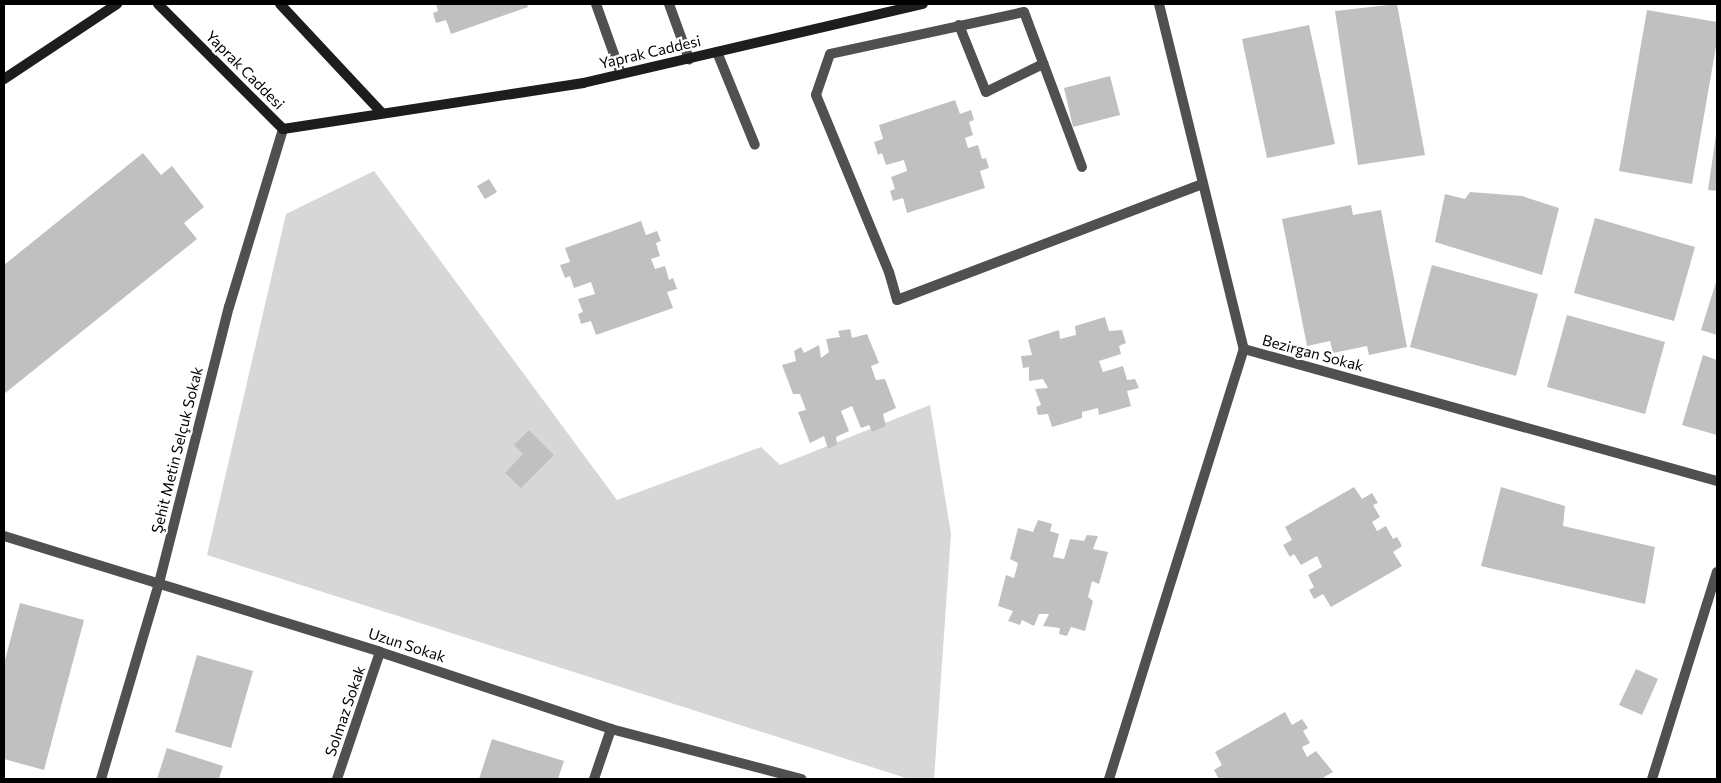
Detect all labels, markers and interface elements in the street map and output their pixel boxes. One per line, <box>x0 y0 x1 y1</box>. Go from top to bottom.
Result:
street label: Yaprak Caddesi <box>202 27 288 113</box>
street label: Yaprak Caddesi <box>597 32 703 72</box>
street label: Bezirgan Sokak <box>1260 331 1366 375</box>
street label: Şehit Metin Selçuk Sokak <box>148 365 206 535</box>
street label: Uzun Sokak <box>366 624 448 666</box>
street label: Solmaz Sokak <box>321 663 369 759</box>

